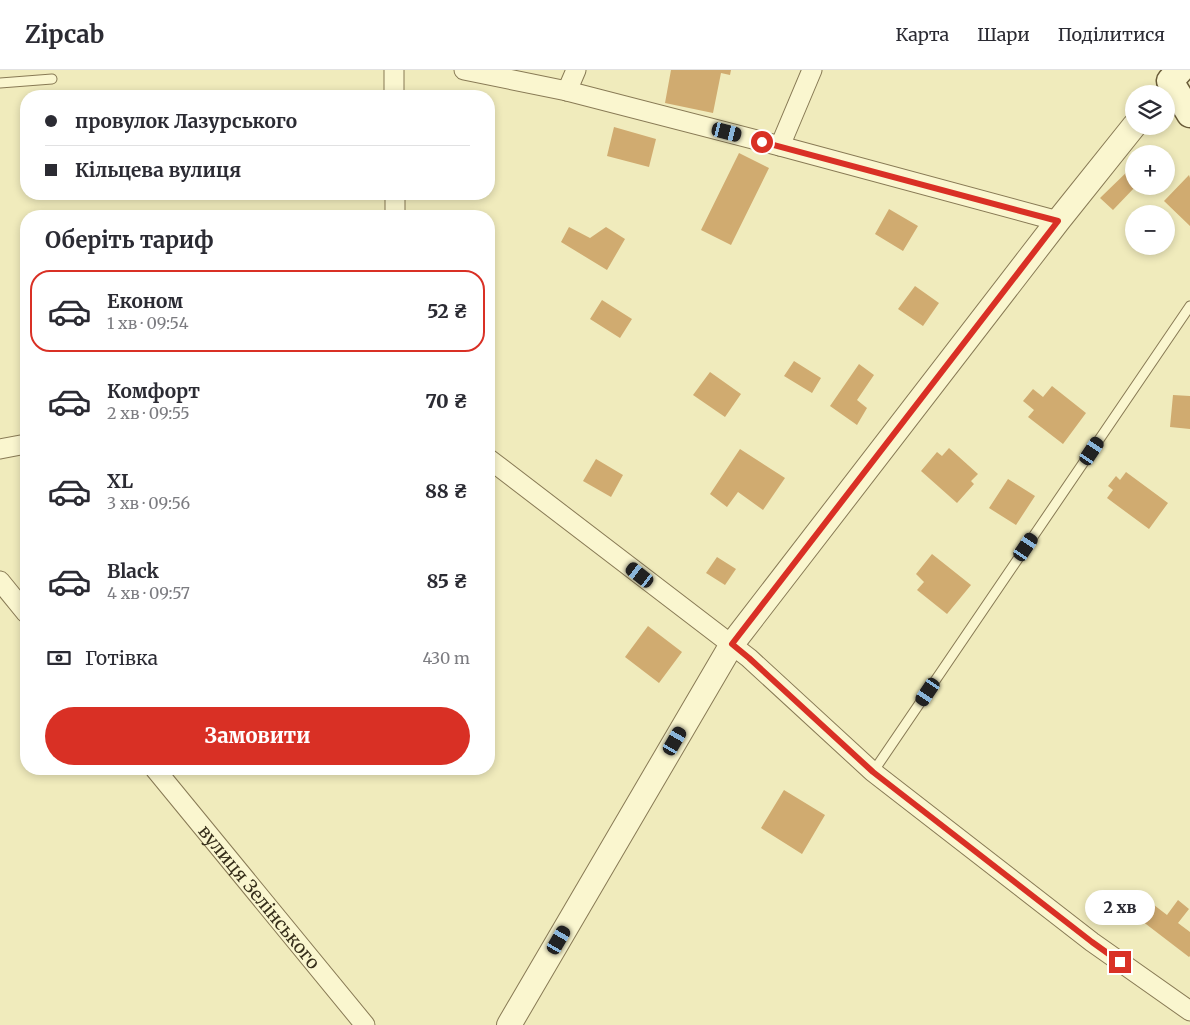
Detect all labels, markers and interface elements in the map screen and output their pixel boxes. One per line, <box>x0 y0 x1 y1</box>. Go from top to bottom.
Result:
text: Zipcab <box>25 19 104 50</box>
text: Карта <box>896 23 949 46</box>
text: Шари <box>977 23 1030 46</box>
text: Поділитися <box>1058 23 1165 46</box>
map controls <box>1125 85 1175 255</box>
button: layers <box>1125 85 1175 135</box>
text: провулок Лазурського <box>75 109 297 133</box>
car <box>710 121 743 143</box>
route start <box>751 131 773 153</box>
button: + <box>1125 145 1175 195</box>
text: Кільцева вулиця <box>75 158 241 182</box>
button: − <box>1125 205 1175 255</box>
text: Оберіть тариф <box>45 226 214 254</box>
icon: car <box>47 289 92 334</box>
text: Економ <box>107 289 183 313</box>
text: 52 ₴ <box>427 299 468 323</box>
text: 1 хв · 09:54 <box>107 313 189 333</box>
icon: car <box>47 379 92 424</box>
text: Комфорт <box>107 379 200 403</box>
text: 70 ₴ <box>425 389 468 413</box>
text: 2 хв · 09:55 <box>107 403 190 423</box>
car <box>1077 434 1106 468</box>
icon: car <box>47 469 92 514</box>
text: XL <box>107 469 133 493</box>
text: 88 ₴ <box>425 479 468 503</box>
text: 3 хв · 09:56 <box>107 493 190 513</box>
car <box>1011 530 1040 564</box>
icon: car <box>47 559 92 604</box>
text: Black <box>107 559 159 583</box>
car <box>623 560 656 590</box>
text: 85 ₴ <box>426 569 468 593</box>
text: 4 хв · 09:57 <box>107 583 190 603</box>
icon: cash <box>45 644 73 672</box>
text: Готівка <box>85 646 158 670</box>
text: 430 m <box>423 648 470 668</box>
car <box>913 675 942 709</box>
button: Замовити <box>45 707 470 765</box>
car <box>661 724 688 758</box>
street label: вулиця Зелінського <box>194 820 326 973</box>
callout: 2 хв <box>1085 890 1155 924</box>
text: 2 хв <box>1103 897 1137 917</box>
car <box>545 923 572 957</box>
route end <box>1109 951 1131 973</box>

